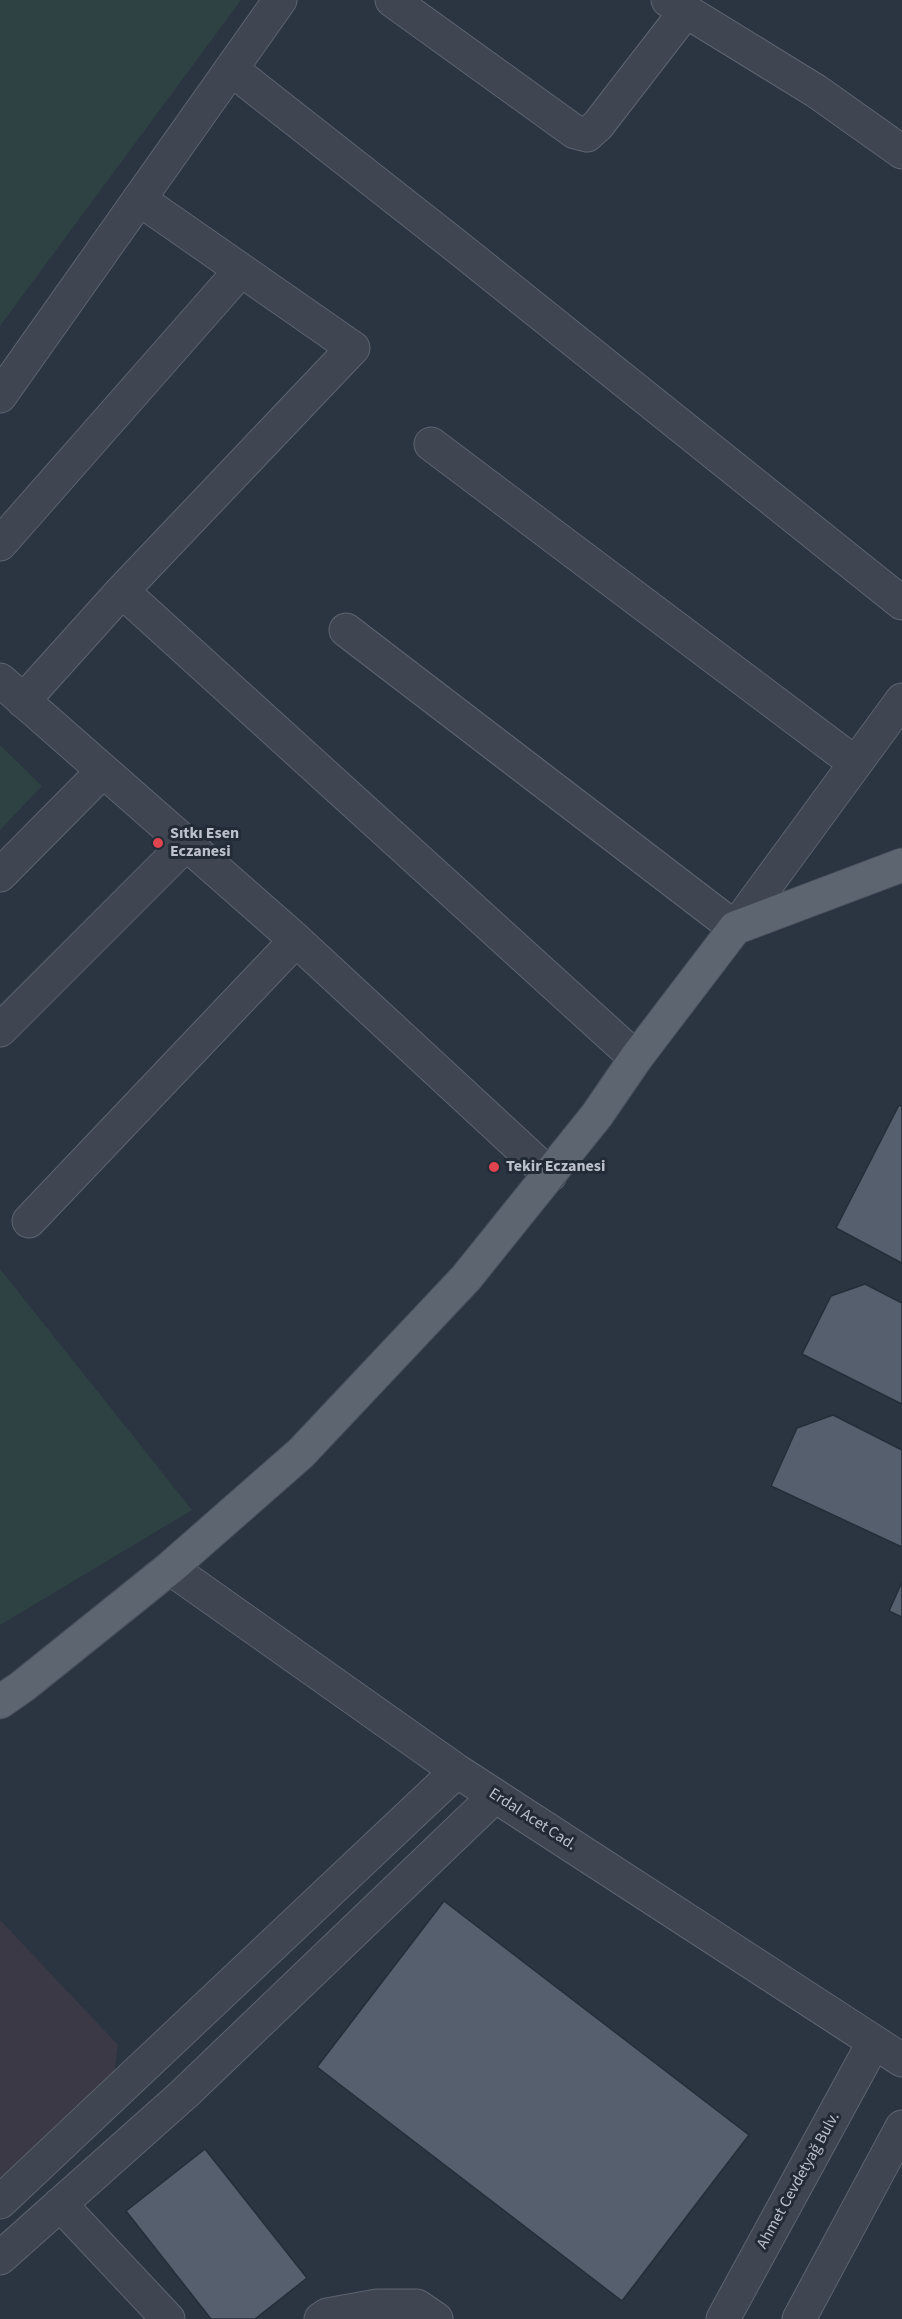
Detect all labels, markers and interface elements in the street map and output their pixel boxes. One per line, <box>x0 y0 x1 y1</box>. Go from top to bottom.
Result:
place label: Sıtkı Esen Eczanesi <box>170 824 239 862</box>
marker: Sıtkı Esen Eczanesi <box>151 836 165 850</box>
place label: Tekir Eczanesi <box>506 1157 605 1177</box>
marker: Tekir Eczanesi <box>487 1160 501 1174</box>
street label: Erdal Acet Cad. <box>485 1785 579 1855</box>
street label: Ahmet Cevdetyağ Bulv. <box>753 2109 845 2253</box>

